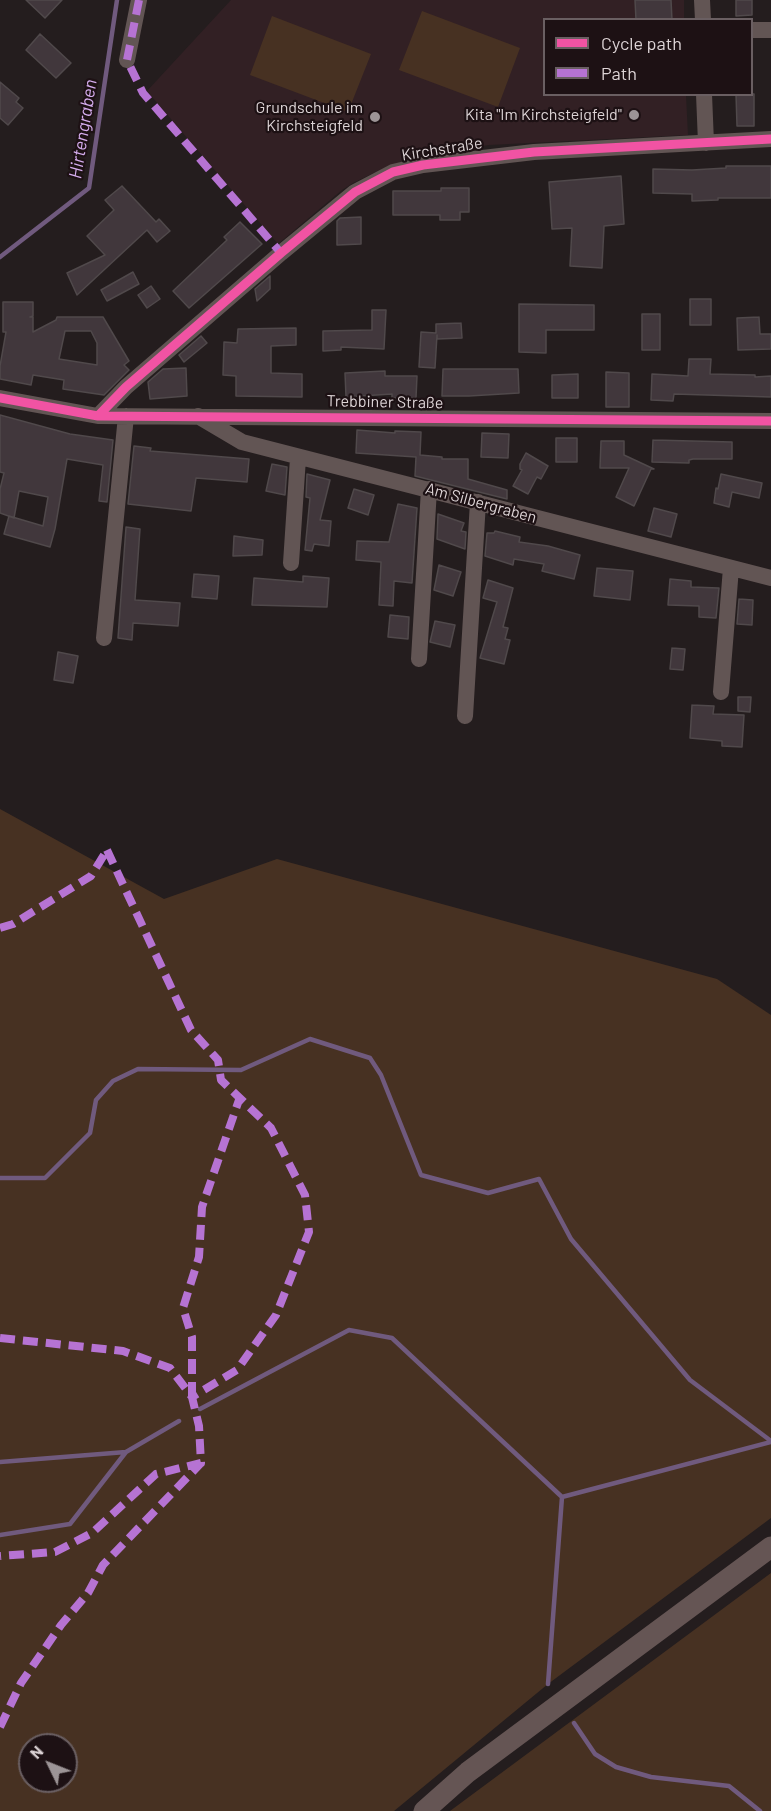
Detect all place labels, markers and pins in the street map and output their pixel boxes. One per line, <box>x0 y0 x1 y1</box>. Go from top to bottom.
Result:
place label: Grundschule im Kirchsteigfeld <box>256 98 363 136</box>
place label: Kita "Im Kirchsteigfeld" <box>465 105 622 125</box>
marker: Kita "Im Kirchsteigfeld" <box>627 108 641 122</box>
marker: Grundschule im Kirchsteigfeld <box>368 110 382 124</box>

